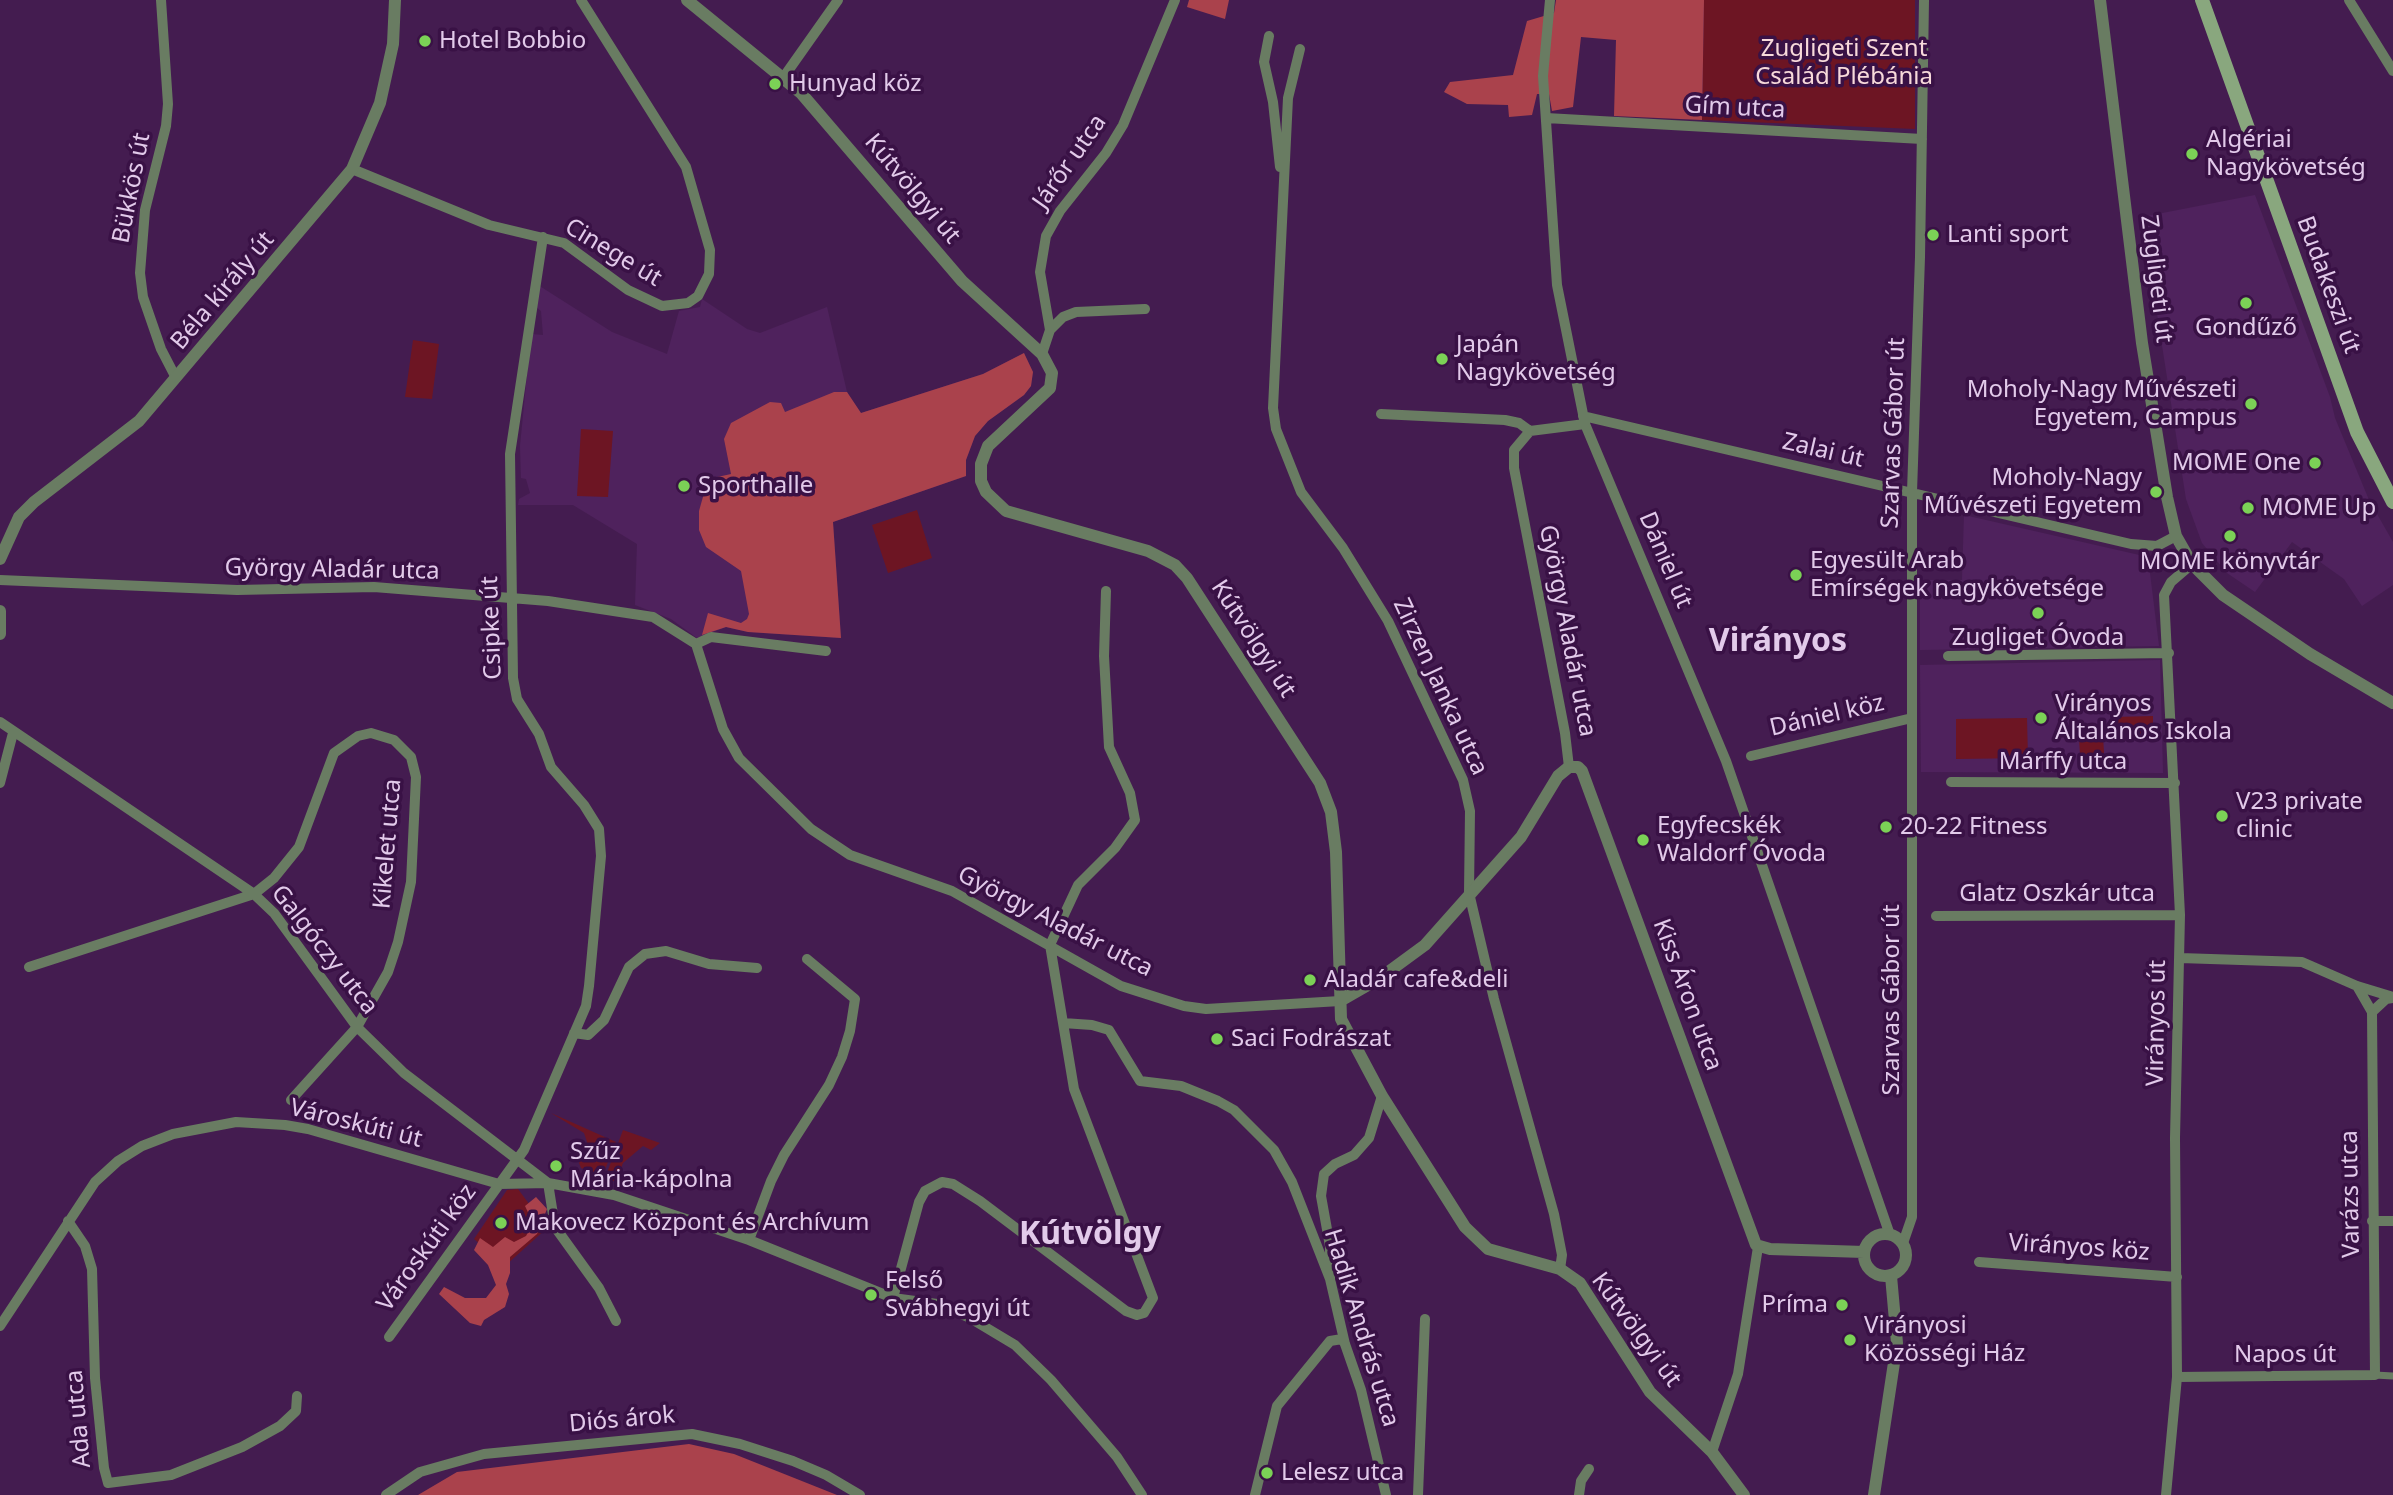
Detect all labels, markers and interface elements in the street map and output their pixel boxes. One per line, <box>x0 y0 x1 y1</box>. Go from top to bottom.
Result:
place label: Hotel Bobbio <box>439 27 586 55</box>
marker: Hotel Bobbio <box>417 33 433 49</box>
park label: Zugligeti Szent Család Plébánia <box>1755 35 1933 91</box>
place label: Hunyad köz <box>789 70 922 98</box>
marker: Hunyad köz <box>767 76 783 92</box>
street label: Gím utca <box>1684 91 1786 125</box>
street label: Járőr utca <box>1027 109 1113 215</box>
place label: Algériai Nagykövetség <box>2206 126 2366 182</box>
street label: Kútvölgyi út <box>858 128 966 250</box>
street label: Bükkös út <box>107 130 157 246</box>
marker: Algériai Nagykövetség <box>2184 146 2200 162</box>
street label: Cinege út <box>559 213 667 293</box>
street label: Zugligeti út <box>2134 213 2178 345</box>
street label: Budakeszi út <box>2290 213 2366 357</box>
place label: Lanti sport <box>1947 221 2068 249</box>
street label: Béla király út <box>165 226 281 356</box>
marker: Lanti sport <box>1925 227 1941 243</box>
marker: Gondűző <box>2238 295 2254 311</box>
place label: Gondűző <box>2195 314 2297 342</box>
place label: Japán Nagykövetség <box>1456 331 1616 387</box>
street label: Szarvas Gábor út <box>1876 337 1912 529</box>
marker: Japán Nagykövetség <box>1434 351 1450 367</box>
place label: Moholy-Nagy Művészeti Egyetem, Campus <box>1967 376 2237 432</box>
marker: Moholy-Nagy Művészeti Egyetem, Campus <box>2243 396 2259 412</box>
street label: Zalai út <box>1779 428 1867 474</box>
place label: MOME One <box>2172 449 2301 477</box>
marker: MOME One <box>2307 455 2323 471</box>
place label: Moholy-Nagy Művészeti Egyetem <box>1924 464 2142 520</box>
place label: Sporthalle <box>698 472 813 500</box>
marker: Sporthalle <box>676 478 692 494</box>
marker: Moholy-Nagy Művészeti Egyetem <box>2148 484 2164 500</box>
place label: MOME Up <box>2262 494 2376 522</box>
marker: MOME Up <box>2240 500 2256 516</box>
street label: Dániel út <box>1632 508 1698 612</box>
street label: György Aladár utca <box>1532 523 1602 739</box>
marker: MOME könyvtár <box>2222 528 2238 544</box>
place label: Egyesült Arab Emírségek nagykövetsége <box>1810 547 2104 603</box>
place label: MOME könyvtár <box>2140 548 2320 576</box>
street label: György Aladár utca <box>224 554 440 586</box>
marker: Egyesült Arab Emírségek nagykövetsége <box>1788 567 1804 583</box>
street label: Kútvölgyi út <box>1204 575 1302 703</box>
street label: Csipke út <box>476 576 508 680</box>
street label: Zirzen Janka utca <box>1386 594 1494 780</box>
marker: Zugliget Óvoda <box>2030 605 2046 621</box>
district label: Virányos <box>1709 623 1847 661</box>
place label: Zugliget Óvoda <box>1952 624 2124 652</box>
street label: Dániel köz <box>1767 689 1887 743</box>
place label: Virányos Általános Iskola <box>2055 690 2232 746</box>
marker: Virányos Általános Iskola <box>2033 710 2049 726</box>
street label: Márffy utca <box>1999 748 2127 776</box>
street label: Kikelet utca <box>368 778 408 910</box>
place label: V23 private clinic <box>2236 788 2363 844</box>
marker: V23 private clinic <box>2214 808 2230 824</box>
place label: Egyfecskék Waldorf Óvoda <box>1657 812 1826 868</box>
place label: 20-22 Fitness <box>1900 813 2048 841</box>
marker: 20-22 Fitness <box>1878 819 1894 835</box>
marker: Egyfecskék Waldorf Óvoda <box>1635 832 1651 848</box>
street label: György Aladár utca <box>953 860 1157 984</box>
street label: Galgóczy utca <box>265 880 383 1020</box>
street label: Glatz Oszkár utca <box>1959 880 2155 908</box>
street label: Szarvas Gábor út <box>1878 904 1906 1096</box>
street label: Kiss Áron utca <box>1646 915 1728 1075</box>
street label: Virányos út <box>2141 960 2173 1086</box>
place label: Aladár cafe&deli <box>1324 966 1508 994</box>
marker: Aladár cafe&deli <box>1302 972 1318 988</box>
place label: Saci Fodrászat <box>1231 1025 1391 1053</box>
marker: Saci Fodrászat <box>1209 1031 1225 1047</box>
street label: Városkúti út <box>287 1094 425 1154</box>
street label: Varázs utca <box>2335 1130 2367 1258</box>
place label: Szűz Mária-kápolna <box>570 1138 733 1194</box>
marker: Szűz Mária-kápolna <box>548 1158 564 1174</box>
street label: Városkúti köz <box>371 1179 483 1317</box>
place label: Makovecz Központ és Archívum <box>515 1209 869 1237</box>
marker: Makovecz Központ és Archívum <box>493 1215 509 1231</box>
district label: Kútvölgy <box>1019 1216 1161 1254</box>
street label: Hadik András utca <box>1317 1226 1405 1430</box>
street label: Virányos köz <box>2008 1229 2150 1267</box>
place label: Felső Svábhegyi út <box>885 1267 1030 1323</box>
street label: Kútvölgyi út <box>1585 1267 1687 1393</box>
marker: Felső Svábhegyi út <box>863 1287 879 1303</box>
place label: Príma <box>1761 1291 1828 1319</box>
marker: Príma <box>1834 1297 1850 1313</box>
place label: Virányosi Közösségi Ház <box>1864 1312 2025 1368</box>
marker: Virányosi Közösségi Ház <box>1842 1332 1858 1348</box>
street label: Napos út <box>2234 1341 2336 1369</box>
street label: Ada utca <box>60 1369 98 1469</box>
street label: Diós árok <box>568 1401 676 1439</box>
place label: Lelesz utca <box>1281 1459 1404 1487</box>
marker: Lelesz utca <box>1259 1465 1275 1481</box>

